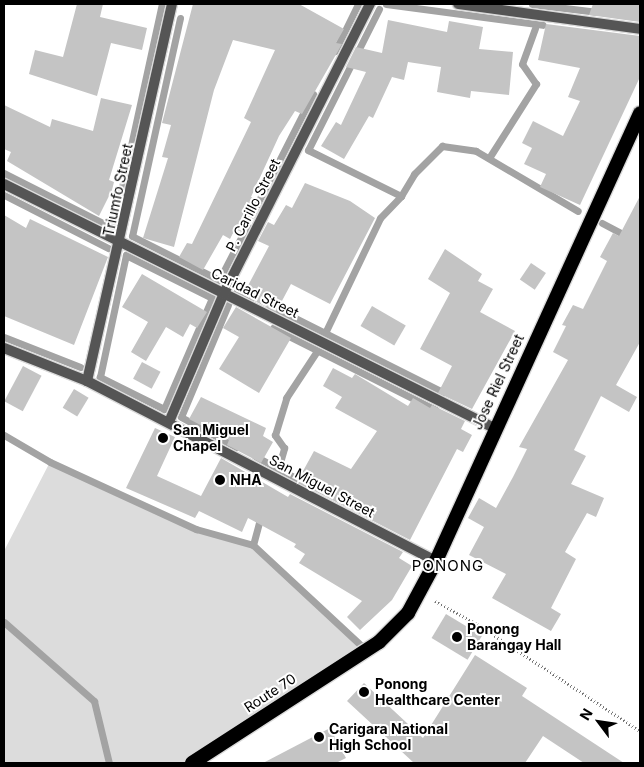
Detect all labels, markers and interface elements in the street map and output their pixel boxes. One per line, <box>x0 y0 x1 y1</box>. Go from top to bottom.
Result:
street label: Triumfo Street <box>100 142 136 238</box>
street label: P. Carillo Street <box>222 156 284 254</box>
street label: Caridad Street <box>208 265 302 321</box>
street label: Jose Riel Street <box>469 332 527 432</box>
place label: San Miguel Chapel <box>173 422 249 454</box>
marker: San Miguel Chapel <box>157 432 169 444</box>
street label: San Miguel Street <box>266 451 378 521</box>
place label: NHA <box>230 472 262 488</box>
marker: NHA <box>214 474 226 486</box>
district label: PONONG <box>411 557 485 575</box>
place label: Ponong Barangay Hall <box>467 621 561 654</box>
marker: Ponong Barangay Hall <box>451 631 463 643</box>
street label: Route 70 <box>241 670 299 716</box>
place label: Ponong Healthcare Center <box>375 676 500 709</box>
marker: Ponong Healthcare Center <box>357 685 371 699</box>
north arrow <box>574 697 624 747</box>
text: N <box>576 705 596 723</box>
place label: Carigara National High School <box>329 721 448 754</box>
marker: Carigara National High School <box>313 731 325 743</box>

